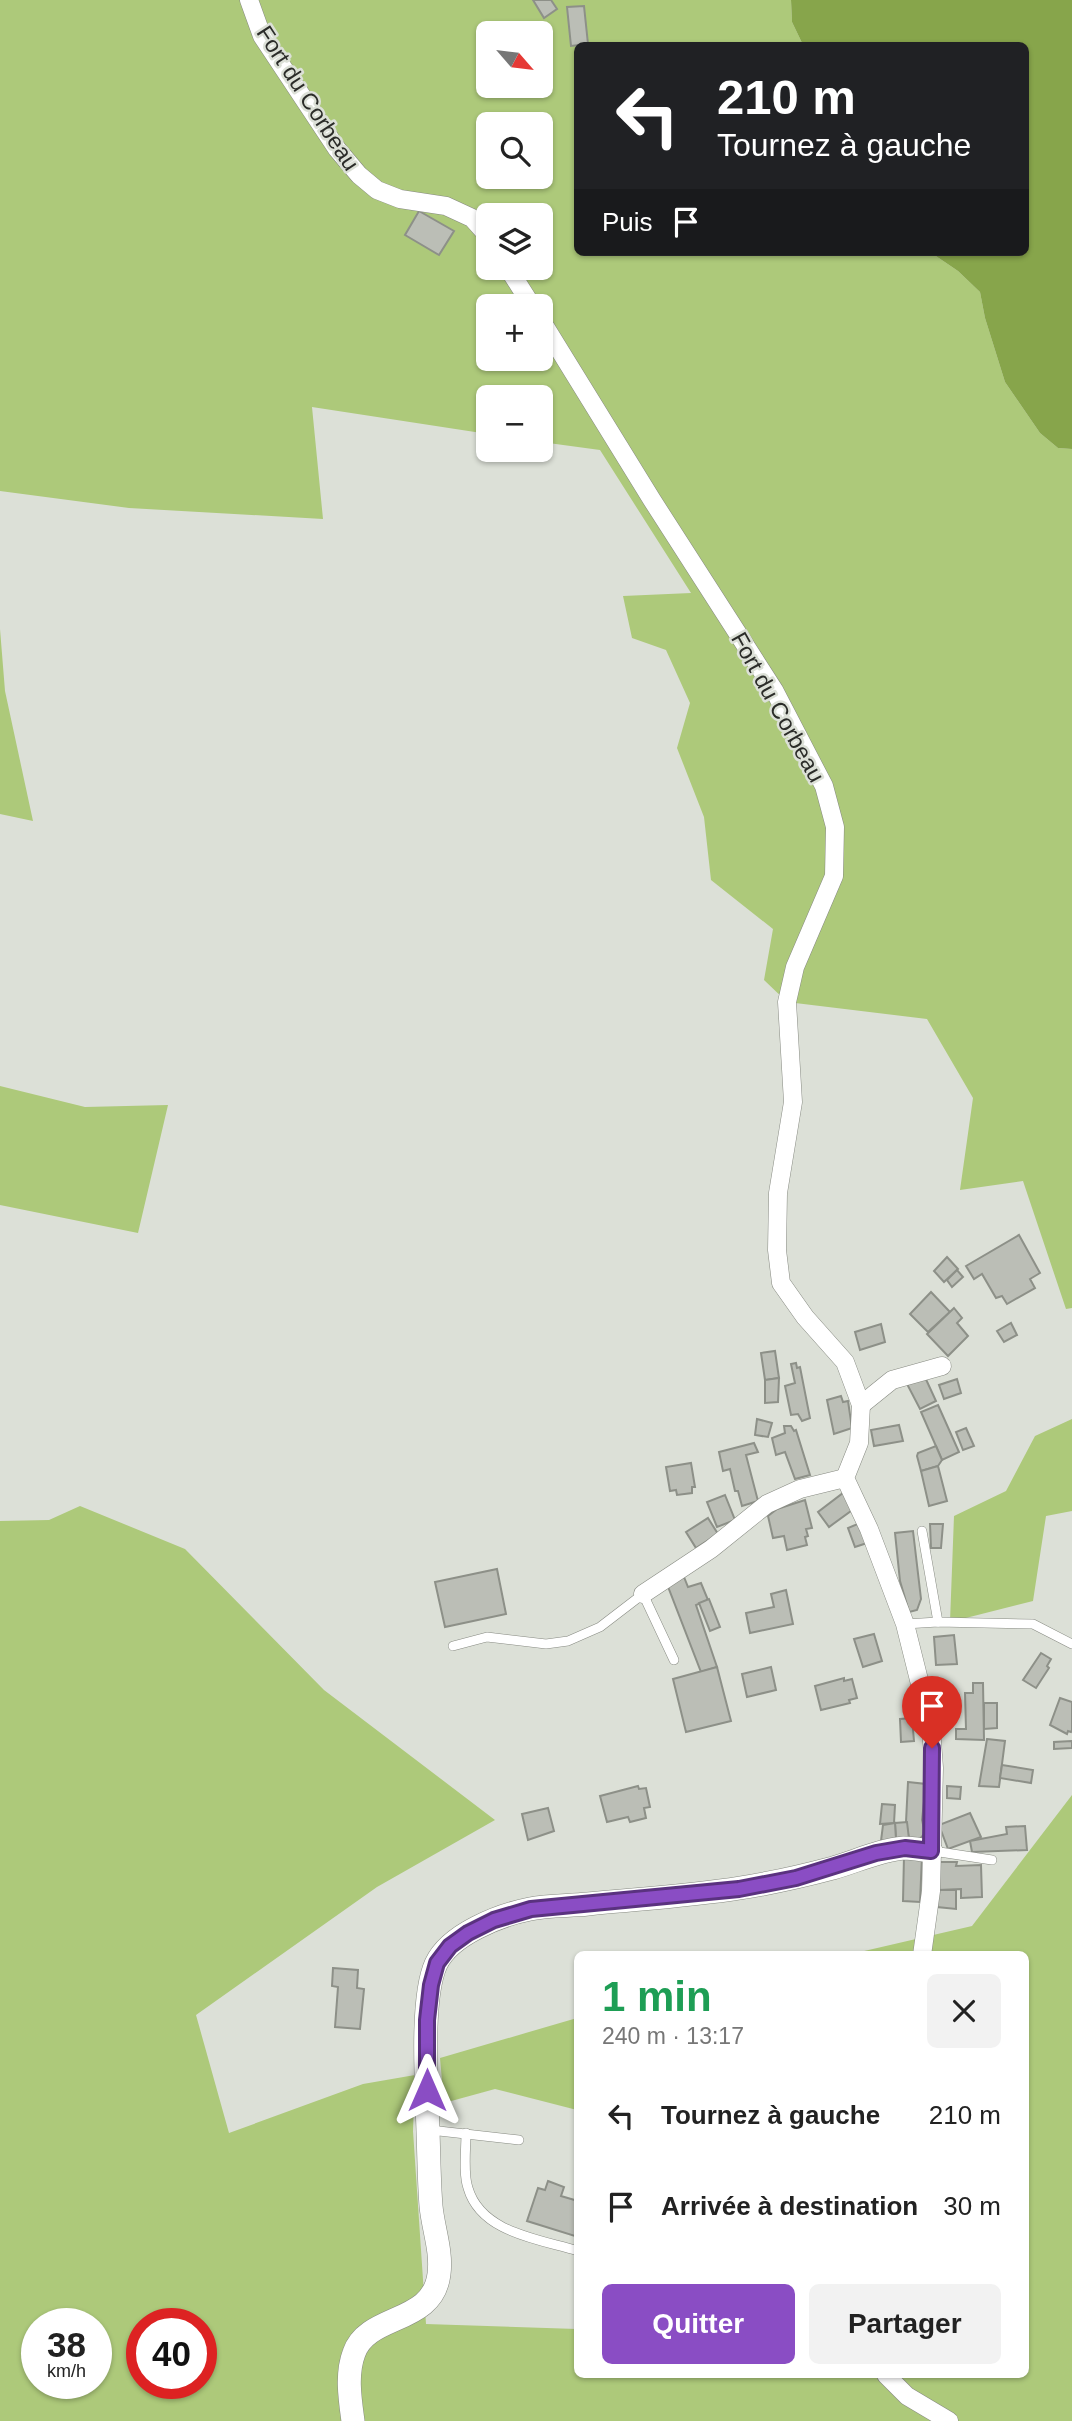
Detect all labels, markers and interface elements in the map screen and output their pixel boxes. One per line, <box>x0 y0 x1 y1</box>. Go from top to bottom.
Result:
street label: Fort du Corbeau <box>251 21 365 175</box>
north arrow <box>476 21 553 98</box>
map controls <box>476 21 553 462</box>
icon: left <box>602 70 693 161</box>
text: 210 m <box>717 70 856 124</box>
button: search <box>476 112 553 189</box>
text: Tournez à gauche <box>717 127 971 163</box>
button: layers <box>476 203 553 280</box>
icon: arrive <box>667 203 705 241</box>
text: Puis <box>602 207 653 237</box>
button: + <box>476 294 553 371</box>
button: − <box>476 385 553 462</box>
street label: Fort du Corbeau <box>726 627 830 787</box>
pin <box>902 1676 962 1748</box>
icon: arrive <box>913 1687 951 1725</box>
text: 1 min <box>602 1973 712 2020</box>
button: close <box>927 1974 1001 2048</box>
text: 240 m · 13:17 <box>602 2023 744 2049</box>
position arrow <box>390 2053 464 2127</box>
icon: left <box>602 2097 640 2135</box>
text: Tournez à gauche <box>661 2100 880 2130</box>
text: 210 m <box>929 2100 1001 2130</box>
icon: arrive <box>602 2188 640 2226</box>
text: Arrivée à destination <box>661 2191 918 2221</box>
text: 30 m <box>943 2191 1001 2221</box>
button: Quitter <box>602 2284 795 2364</box>
button: Partager <box>809 2284 1001 2364</box>
speed limit sign: 40 <box>126 2308 217 2399</box>
text: 38 <box>47 2325 86 2364</box>
text: km/h <box>47 2361 86 2381</box>

